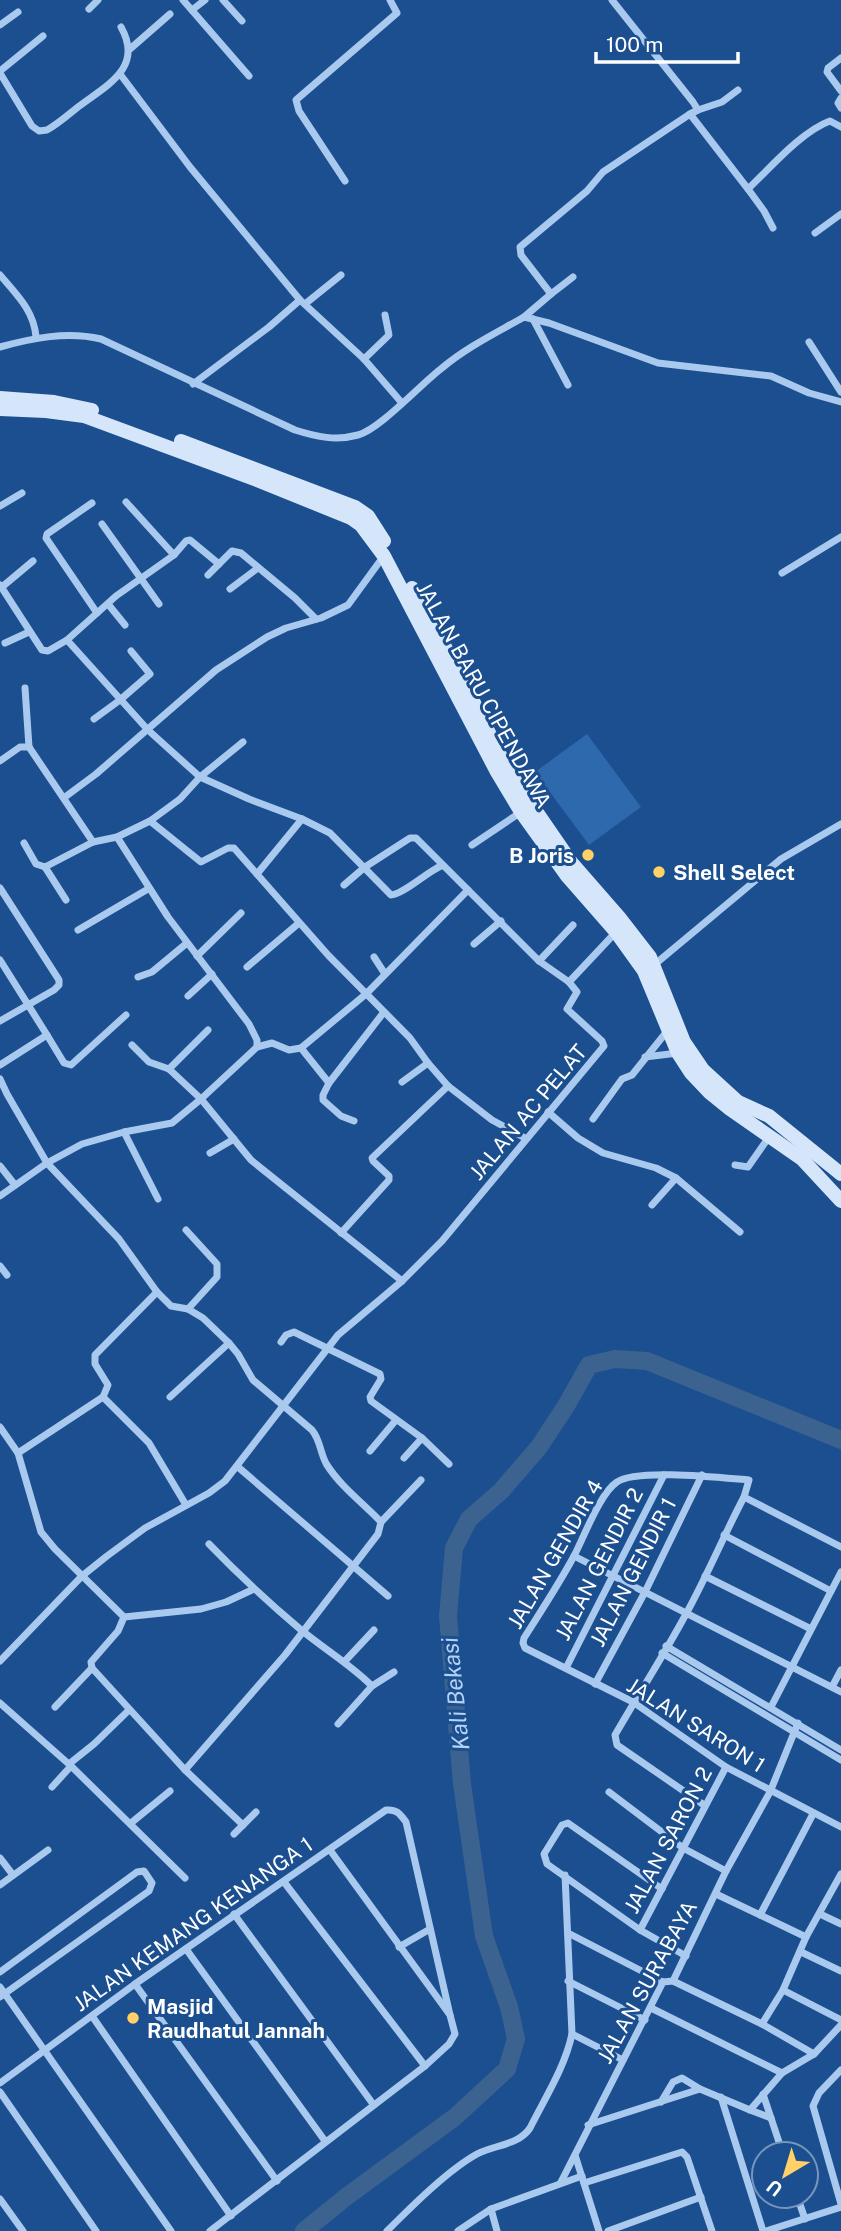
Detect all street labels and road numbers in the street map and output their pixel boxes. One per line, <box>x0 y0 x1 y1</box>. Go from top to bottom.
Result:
street label: JALAN BARU CIPENDAWA <box>411 577 557 813</box>
street label: JALAN AC PELAT <box>464 1039 592 1185</box>
street label: JALAN GENDIR 4 <box>502 1475 608 1633</box>
street label: JALAN GENDIR 2 <box>550 1484 648 1644</box>
street label: JALAN GENDIR 1 <box>585 1494 681 1650</box>
street label: JALAN SARON 1 <box>622 1672 770 1778</box>
street label: JALAN SARON 2 <box>619 1763 717 1917</box>
street label: JALAN KEMANG KENANGA 1 <box>69 1832 317 2016</box>
street label: JALAN SURABAYA <box>592 1896 702 2068</box>

